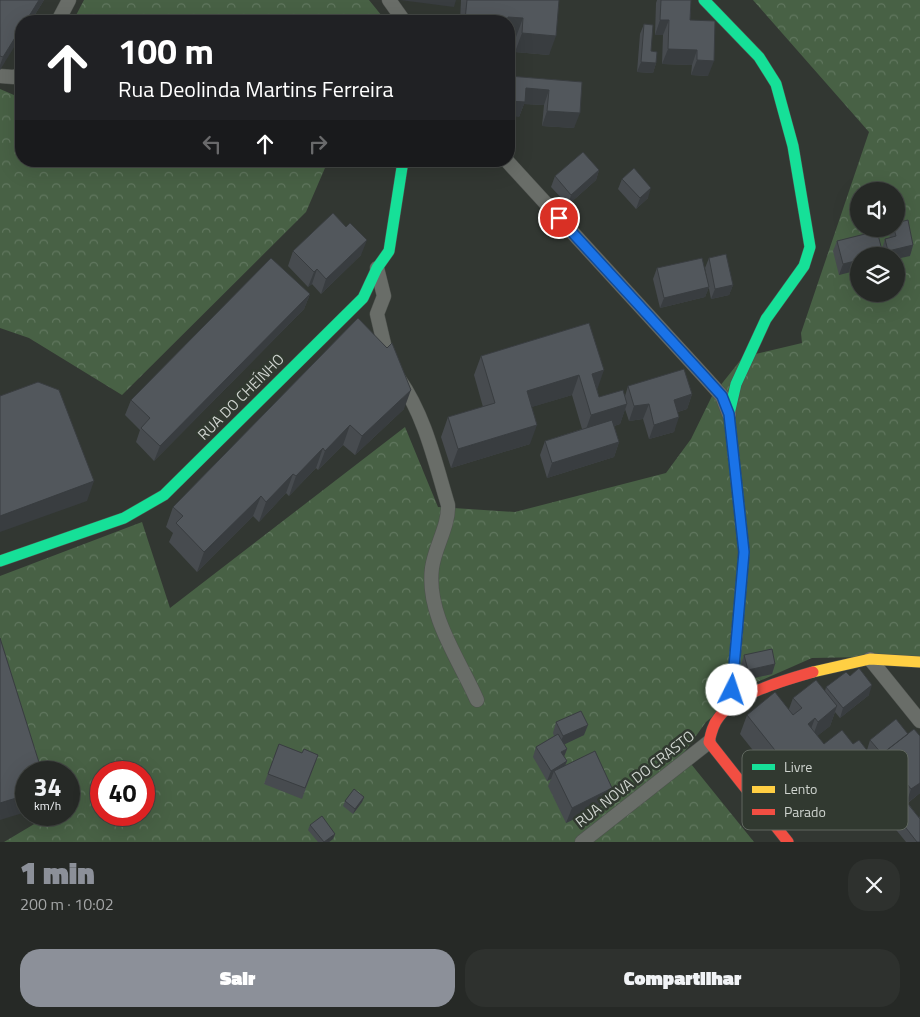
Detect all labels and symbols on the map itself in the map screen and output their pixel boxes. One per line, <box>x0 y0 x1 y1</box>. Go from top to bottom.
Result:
pin <box>538 197 580 239</box>
street label: RUA DO CHEÍNHO <box>192 348 289 445</box>
position arrow <box>705 663 757 715</box>
street label: RUA NOVA DO CRASTO <box>570 725 699 833</box>
legend <box>742 750 908 830</box>
text: Livre <box>784 756 812 777</box>
speed limit sign: 40 <box>90 761 155 826</box>
text: Lento <box>784 778 818 799</box>
text: Parado <box>784 801 826 822</box>

